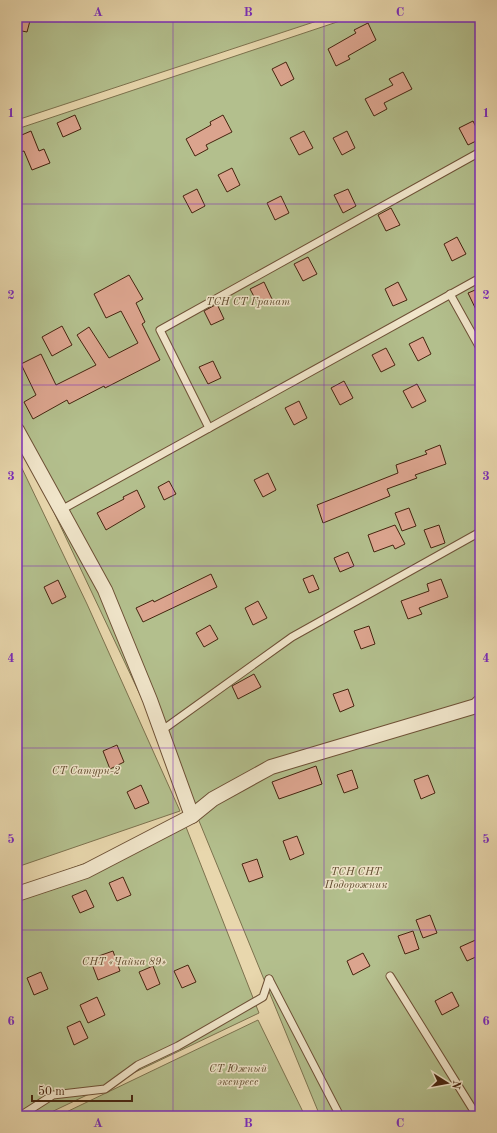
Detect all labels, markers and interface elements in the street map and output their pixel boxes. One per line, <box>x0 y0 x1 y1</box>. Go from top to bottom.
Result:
text: A <box>93 6 103 19</box>
text: B <box>243 6 253 19</box>
text: C <box>396 6 404 19</box>
text: 1 <box>7 107 15 120</box>
text: 1 <box>482 107 490 120</box>
text: 2 <box>7 289 15 302</box>
text: 2 <box>482 289 490 302</box>
park label: ТСН СТ Гранат <box>206 297 290 308</box>
text: 3 <box>7 470 15 483</box>
text: 3 <box>482 470 490 483</box>
text: 4 <box>7 652 15 665</box>
text: 4 <box>482 652 490 665</box>
park label: СТ Сатурн-2 <box>52 766 121 777</box>
text: 5 <box>7 833 15 846</box>
text: 5 <box>482 833 490 846</box>
park label: ТСН СНТ Подорожник <box>324 867 387 891</box>
park label: СНТ «Чайка 89» <box>82 957 166 968</box>
text: 6 <box>7 1015 15 1028</box>
text: 6 <box>482 1015 490 1028</box>
north arrow <box>427 1063 467 1103</box>
park label: СТ Южный экспресс <box>209 1064 268 1088</box>
scale bar <box>32 1077 132 1103</box>
text: N <box>449 1079 462 1090</box>
text: 50 m <box>38 1085 65 1098</box>
text: A <box>93 1117 103 1130</box>
text: B <box>243 1117 253 1130</box>
text: C <box>396 1117 404 1130</box>

